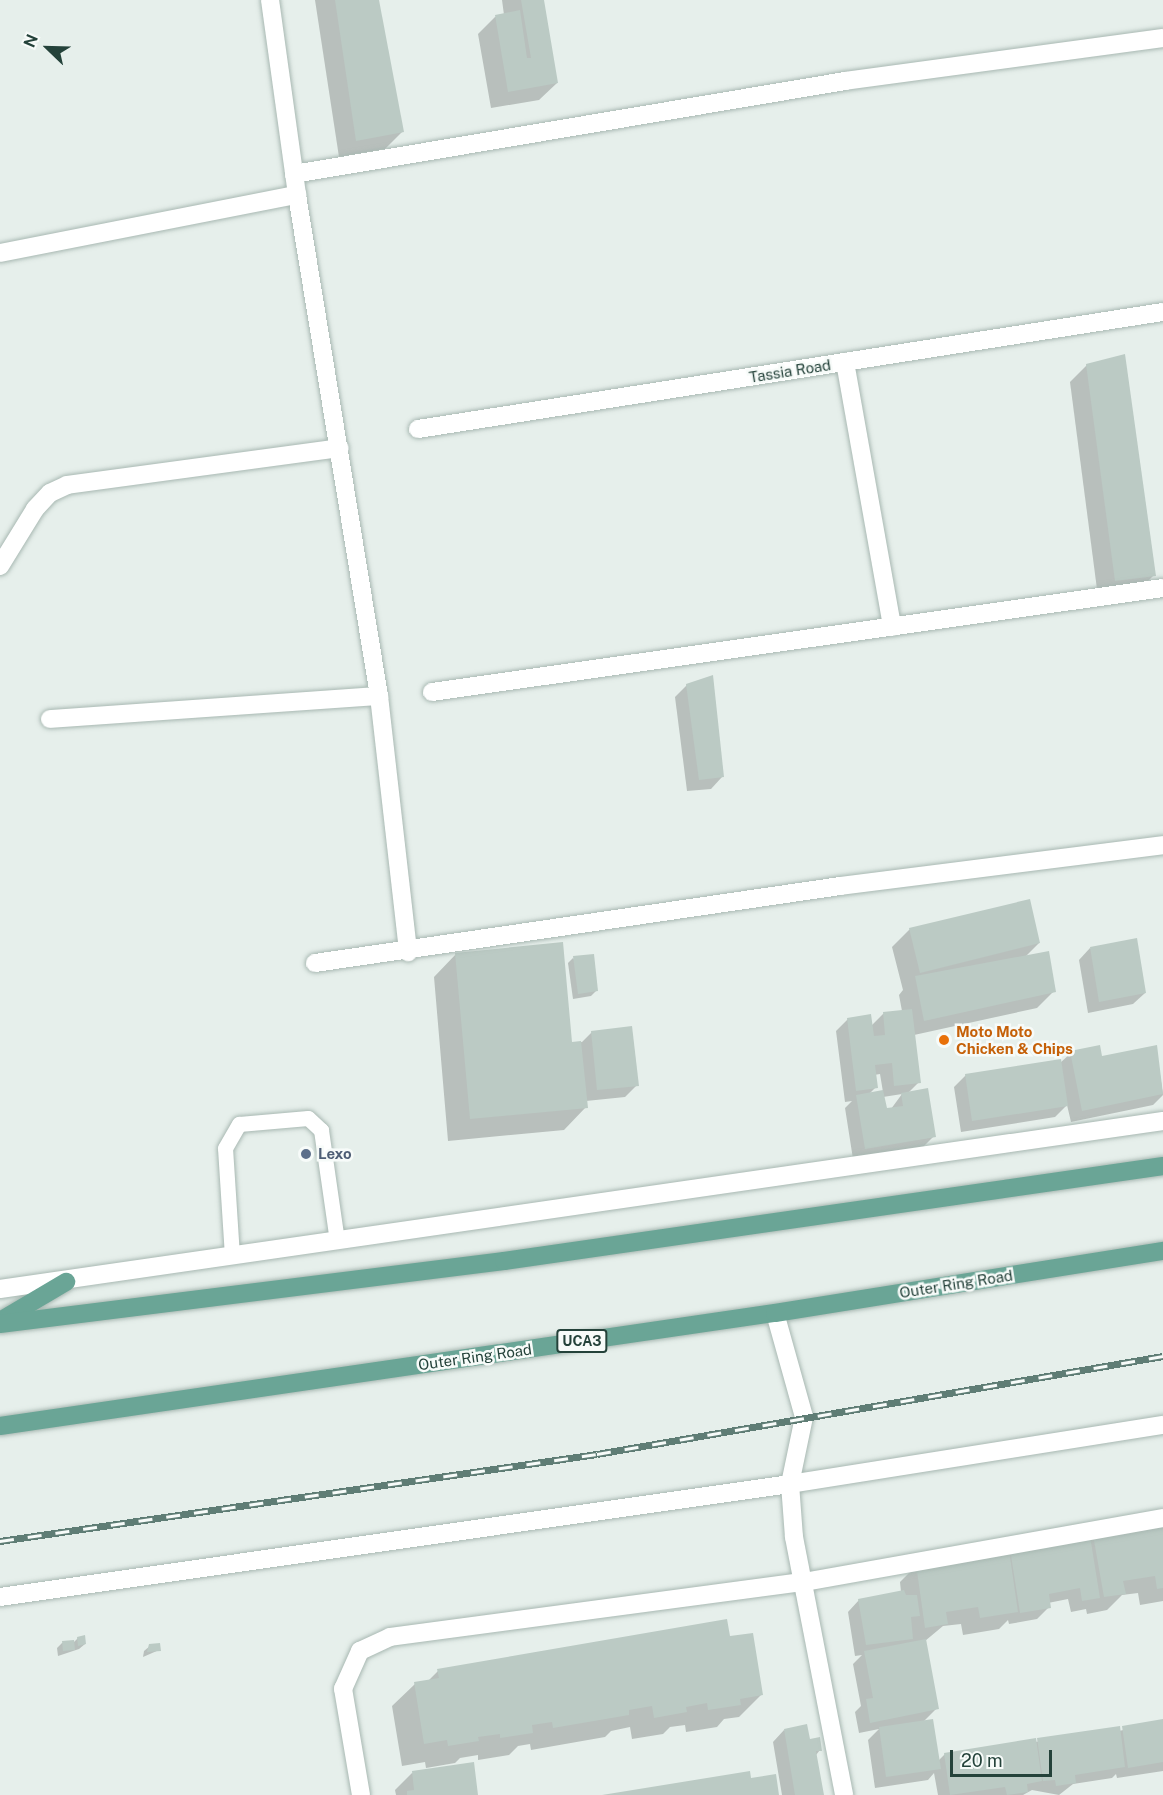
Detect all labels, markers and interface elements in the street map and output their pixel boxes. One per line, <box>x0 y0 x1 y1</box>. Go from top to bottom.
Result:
north arrow <box>18 18 78 78</box>
text: N <box>20 31 42 50</box>
street label: Tassia Road <box>748 356 832 386</box>
place label: Moto Moto Chicken & Chips <box>956 1022 1073 1057</box>
marker: Moto Moto Chicken & Chips <box>937 1033 951 1047</box>
place label: Lexo <box>318 1145 352 1163</box>
marker: Lexo <box>299 1147 313 1161</box>
street label: Outer Ring Road <box>898 1266 1014 1302</box>
road number: UCA3 <box>555 1330 609 1352</box>
street label: Outer Ring Road <box>417 1340 533 1374</box>
scale bar <box>953 1738 1055 1776</box>
text: 20 m <box>961 1750 1003 1771</box>

